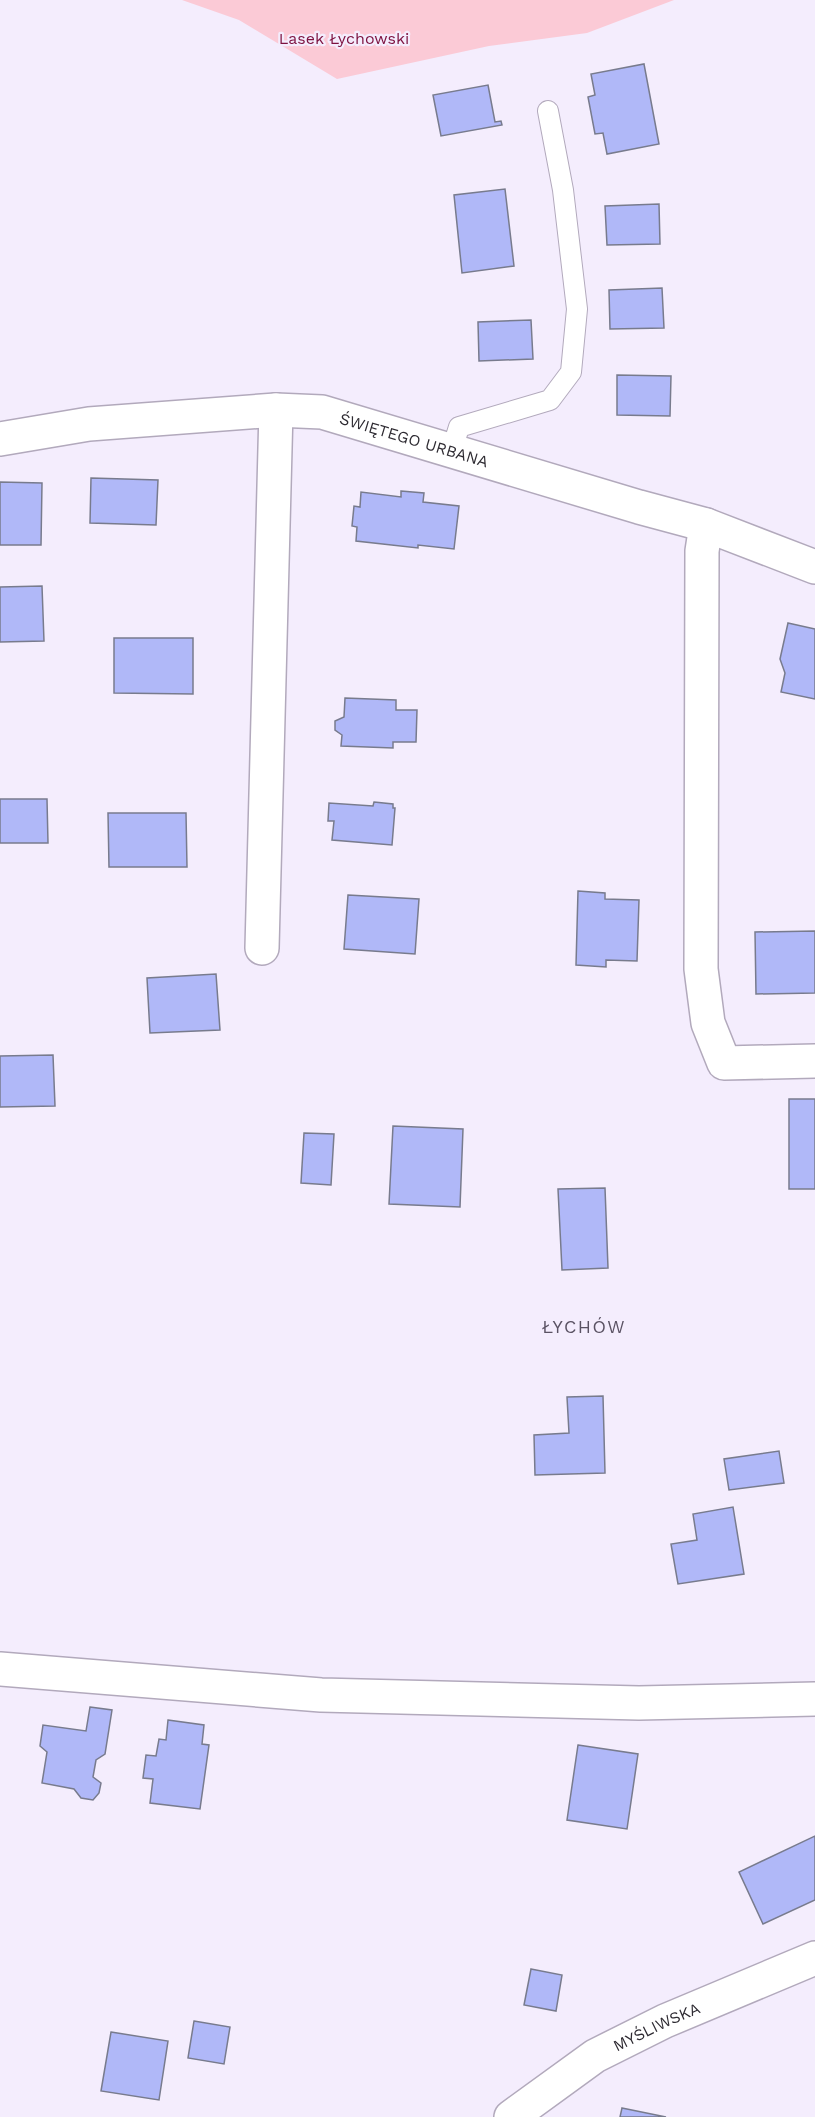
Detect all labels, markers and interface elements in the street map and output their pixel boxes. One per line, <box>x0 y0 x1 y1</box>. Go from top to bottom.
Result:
park label: Lasek Łychowski <box>279 29 409 48</box>
street label: ŚWIĘTEGO URBANA <box>337 408 491 471</box>
district label: ŁYCHÓW <box>542 1316 626 1337</box>
street label: MYŚLIWSKA <box>610 1998 703 2055</box>

